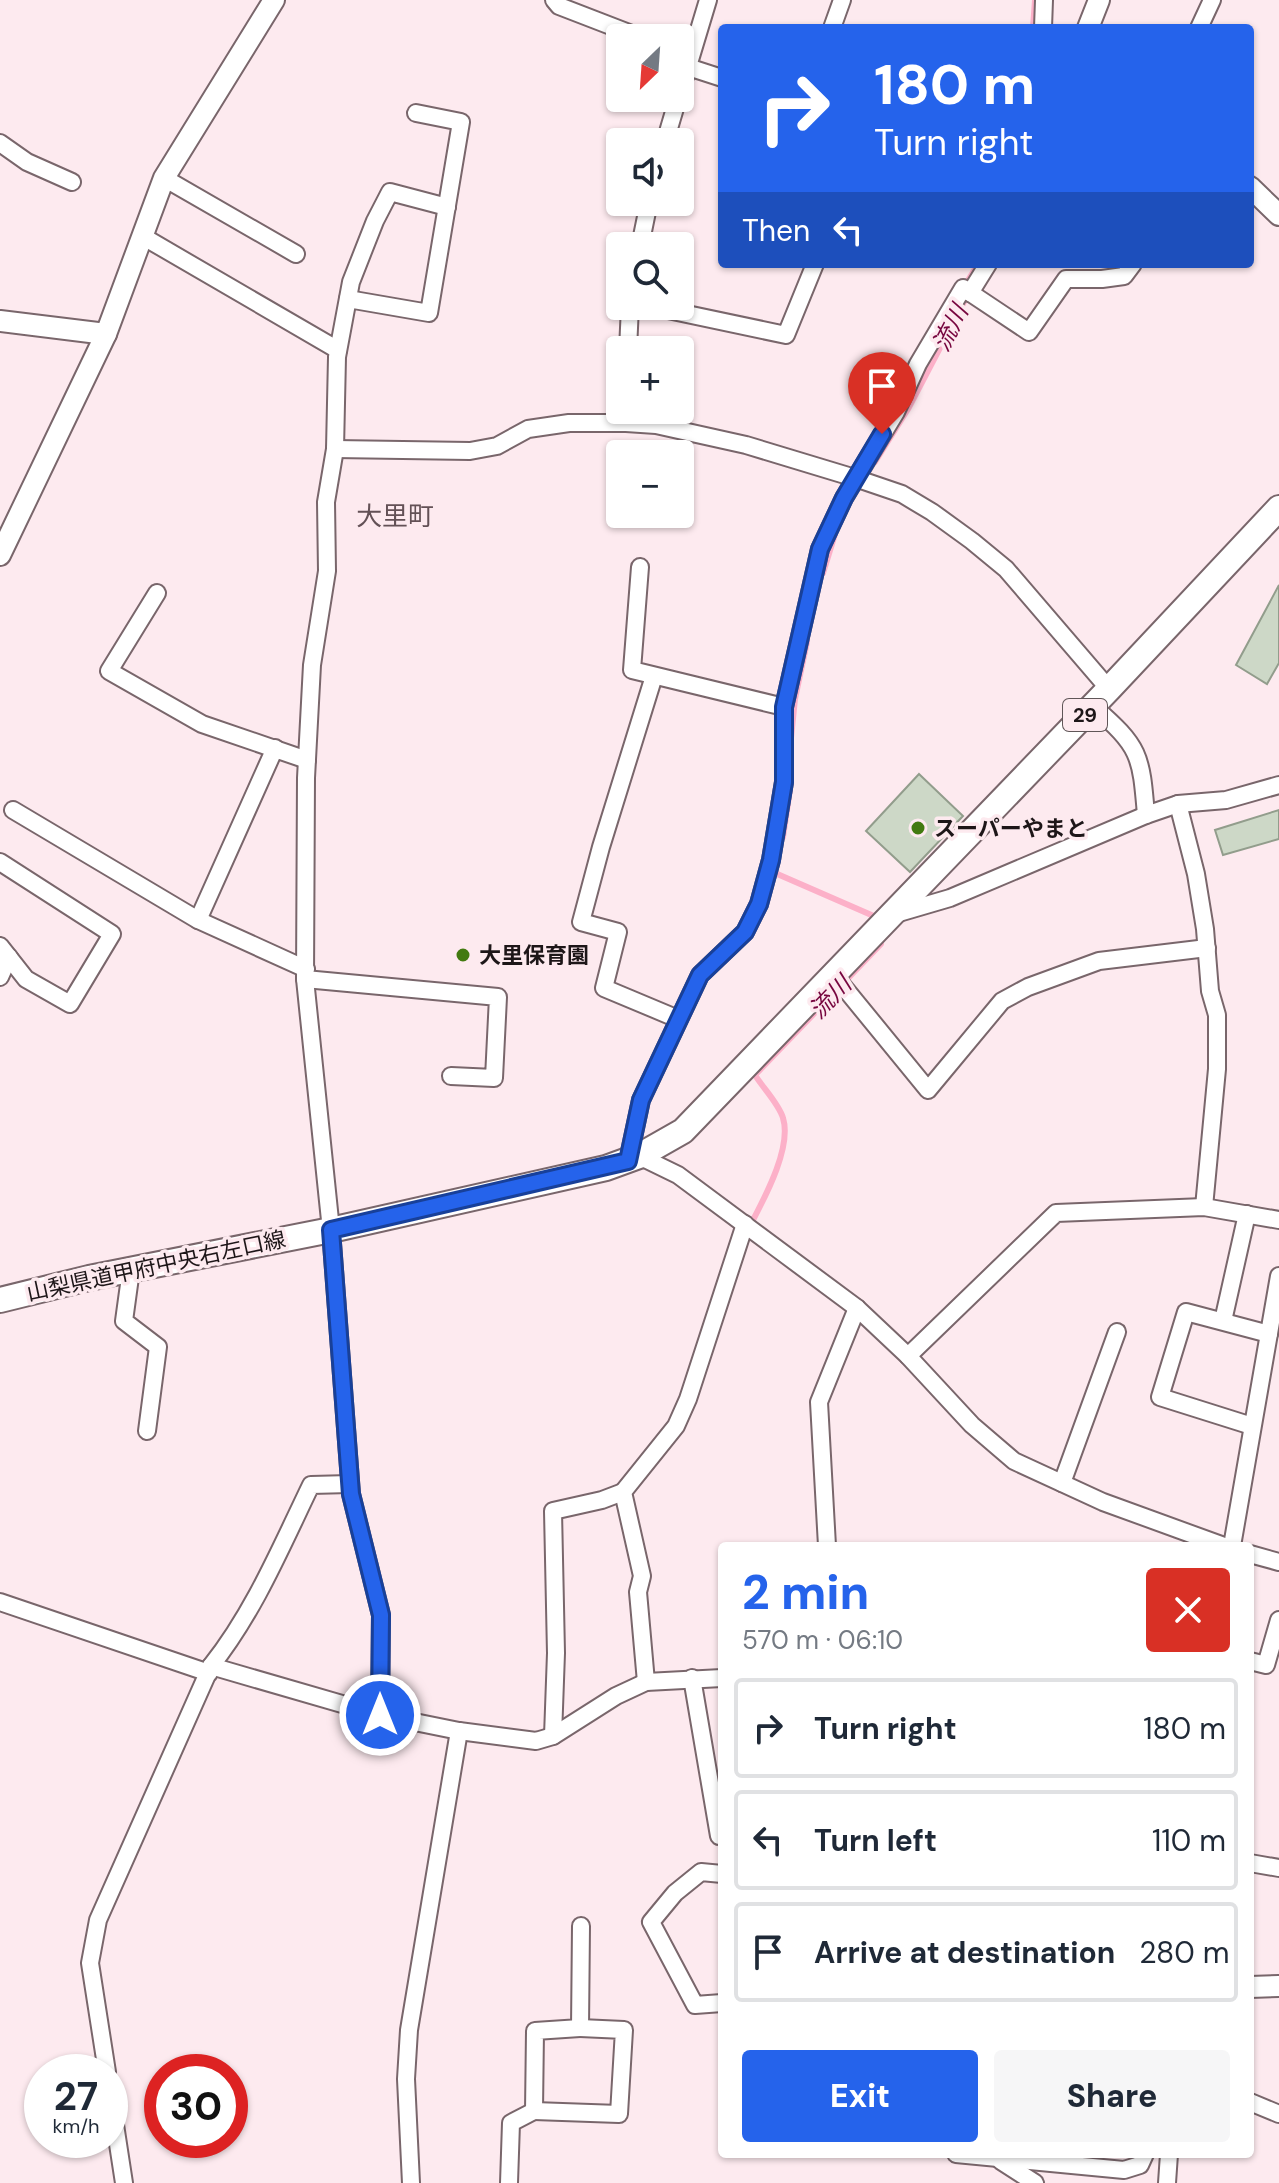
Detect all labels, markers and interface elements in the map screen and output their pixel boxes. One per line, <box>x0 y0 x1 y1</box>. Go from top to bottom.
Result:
north arrow <box>606 24 694 112</box>
map controls <box>606 24 694 528</box>
text: 180 m <box>874 48 1035 121</box>
icon: right <box>742 56 846 160</box>
text: Turn right <box>874 119 1033 166</box>
button: sound <box>606 128 694 216</box>
icon: left <box>826 208 870 252</box>
text: Then <box>742 211 810 250</box>
button: search <box>606 232 694 320</box>
water label: 流川 <box>925 297 976 356</box>
button: + <box>606 336 694 424</box>
pin <box>848 352 916 434</box>
icon: arrive <box>860 364 904 408</box>
button: − <box>606 440 694 528</box>
district label: 大里町 <box>356 499 434 533</box>
road number: 29 <box>1063 699 1107 731</box>
place label: スーパーやまと <box>934 814 1088 843</box>
marker: スーパーやまと <box>909 819 927 837</box>
place label: 大里保育園 <box>479 941 589 970</box>
marker: 大里保育園 <box>454 946 472 964</box>
water label: 流川 <box>802 967 860 1025</box>
street label: 山梨県道甲府中央右左口線 <box>24 1224 288 1308</box>
text: 2 min <box>742 1561 869 1624</box>
button: close <box>1146 1568 1230 1652</box>
text: 570 m · 06:10 <box>742 1623 903 1657</box>
position arrow <box>338 1673 422 1757</box>
icon: right <box>746 1706 790 1750</box>
text: Turn right <box>814 1709 957 1748</box>
text: 180 m <box>1143 1709 1226 1748</box>
icon: left <box>746 1818 790 1862</box>
text: Turn left <box>814 1821 937 1860</box>
text: 110 m <box>1152 1821 1226 1860</box>
icon: arrive <box>746 1930 790 1974</box>
text: Arrive at destination <box>814 1933 1115 1972</box>
text: 280 m <box>1139 1933 1229 1972</box>
button: Exit <box>742 2050 978 2142</box>
button: Share <box>994 2050 1230 2142</box>
speed limit sign: 30 <box>144 2054 248 2158</box>
text: 27 <box>54 2070 98 2122</box>
text: km/h <box>52 2113 100 2139</box>

